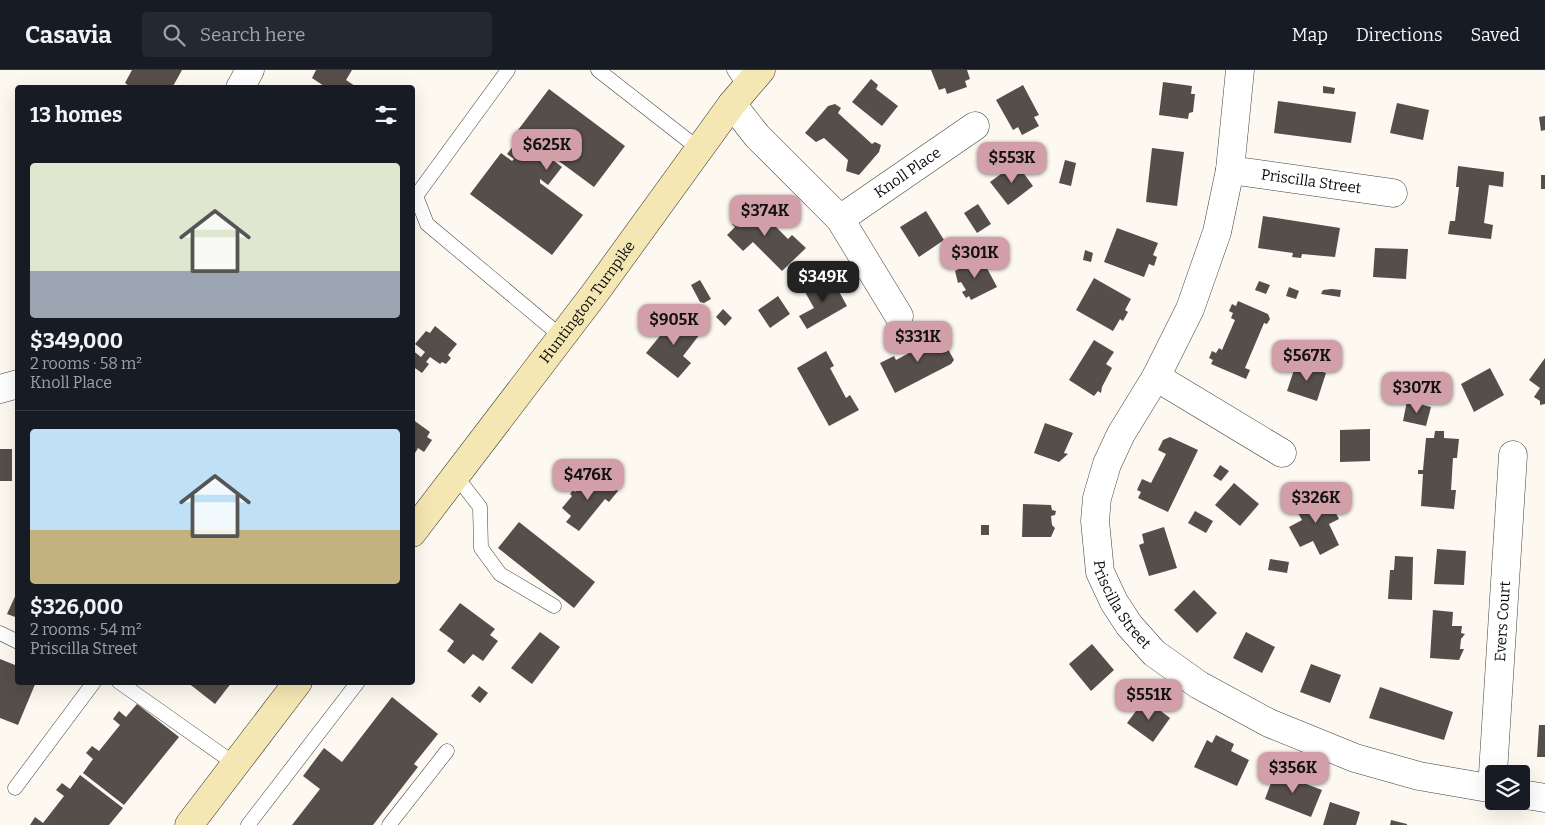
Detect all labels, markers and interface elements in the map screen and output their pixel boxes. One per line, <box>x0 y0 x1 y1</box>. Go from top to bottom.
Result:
search box <box>142 12 492 57</box>
text: Casavia <box>25 21 112 49</box>
icon: search <box>160 21 188 49</box>
text: Search here <box>200 23 305 46</box>
text: Map <box>1292 24 1328 46</box>
text: Directions <box>1356 24 1443 46</box>
text: Saved <box>1471 24 1520 46</box>
icon: filters <box>372 101 400 129</box>
text: 13 homes <box>30 102 122 128</box>
pin: $625K <box>512 128 582 171</box>
text: $625K <box>523 135 571 154</box>
pin: $553K <box>977 142 1047 184</box>
street label: Knoll Place <box>871 143 944 202</box>
text: $553K <box>988 148 1036 167</box>
street label: Priscilla Street <box>1260 165 1363 198</box>
pin: $374K <box>730 194 800 237</box>
icon: home <box>170 196 260 286</box>
text: $374K <box>741 201 789 220</box>
pin: $301K <box>940 236 1010 279</box>
street label: Huntington Turnpike <box>536 237 639 367</box>
text: $301K <box>951 243 999 262</box>
pin: $349K <box>788 260 858 303</box>
text: $349K <box>798 267 848 286</box>
pin: $905K <box>639 304 709 346</box>
text: $905K <box>649 310 699 329</box>
pin: $331K <box>883 320 953 363</box>
text: $331K <box>895 327 941 346</box>
text: $349,000 <box>30 328 123 354</box>
pin: $567K <box>1272 340 1342 382</box>
text: $567K <box>1283 346 1331 365</box>
text: 2 rooms · 58 m² <box>30 354 142 373</box>
pin: $307K <box>1382 372 1452 414</box>
text: Knoll Place <box>30 373 112 392</box>
text: $307K <box>1392 378 1442 397</box>
pin: $476K <box>553 458 623 501</box>
icon: home <box>170 461 260 551</box>
text: $476K <box>564 465 612 484</box>
pin: $326K <box>1281 482 1351 524</box>
text: $326K <box>1292 488 1340 507</box>
street label: Priscilla Street <box>1090 559 1155 653</box>
street label: Evers Court <box>1491 580 1514 662</box>
text: $326,000 <box>30 594 123 620</box>
text: 2 rooms · 54 m² <box>30 620 142 639</box>
text: Priscilla Street <box>30 639 138 658</box>
pin: $551K <box>1114 678 1184 721</box>
text: $551K <box>1126 685 1172 704</box>
pin: $356K <box>1258 752 1328 794</box>
text: $356K <box>1269 758 1317 777</box>
map controls <box>1485 765 1530 810</box>
button: layers <box>1485 765 1530 810</box>

